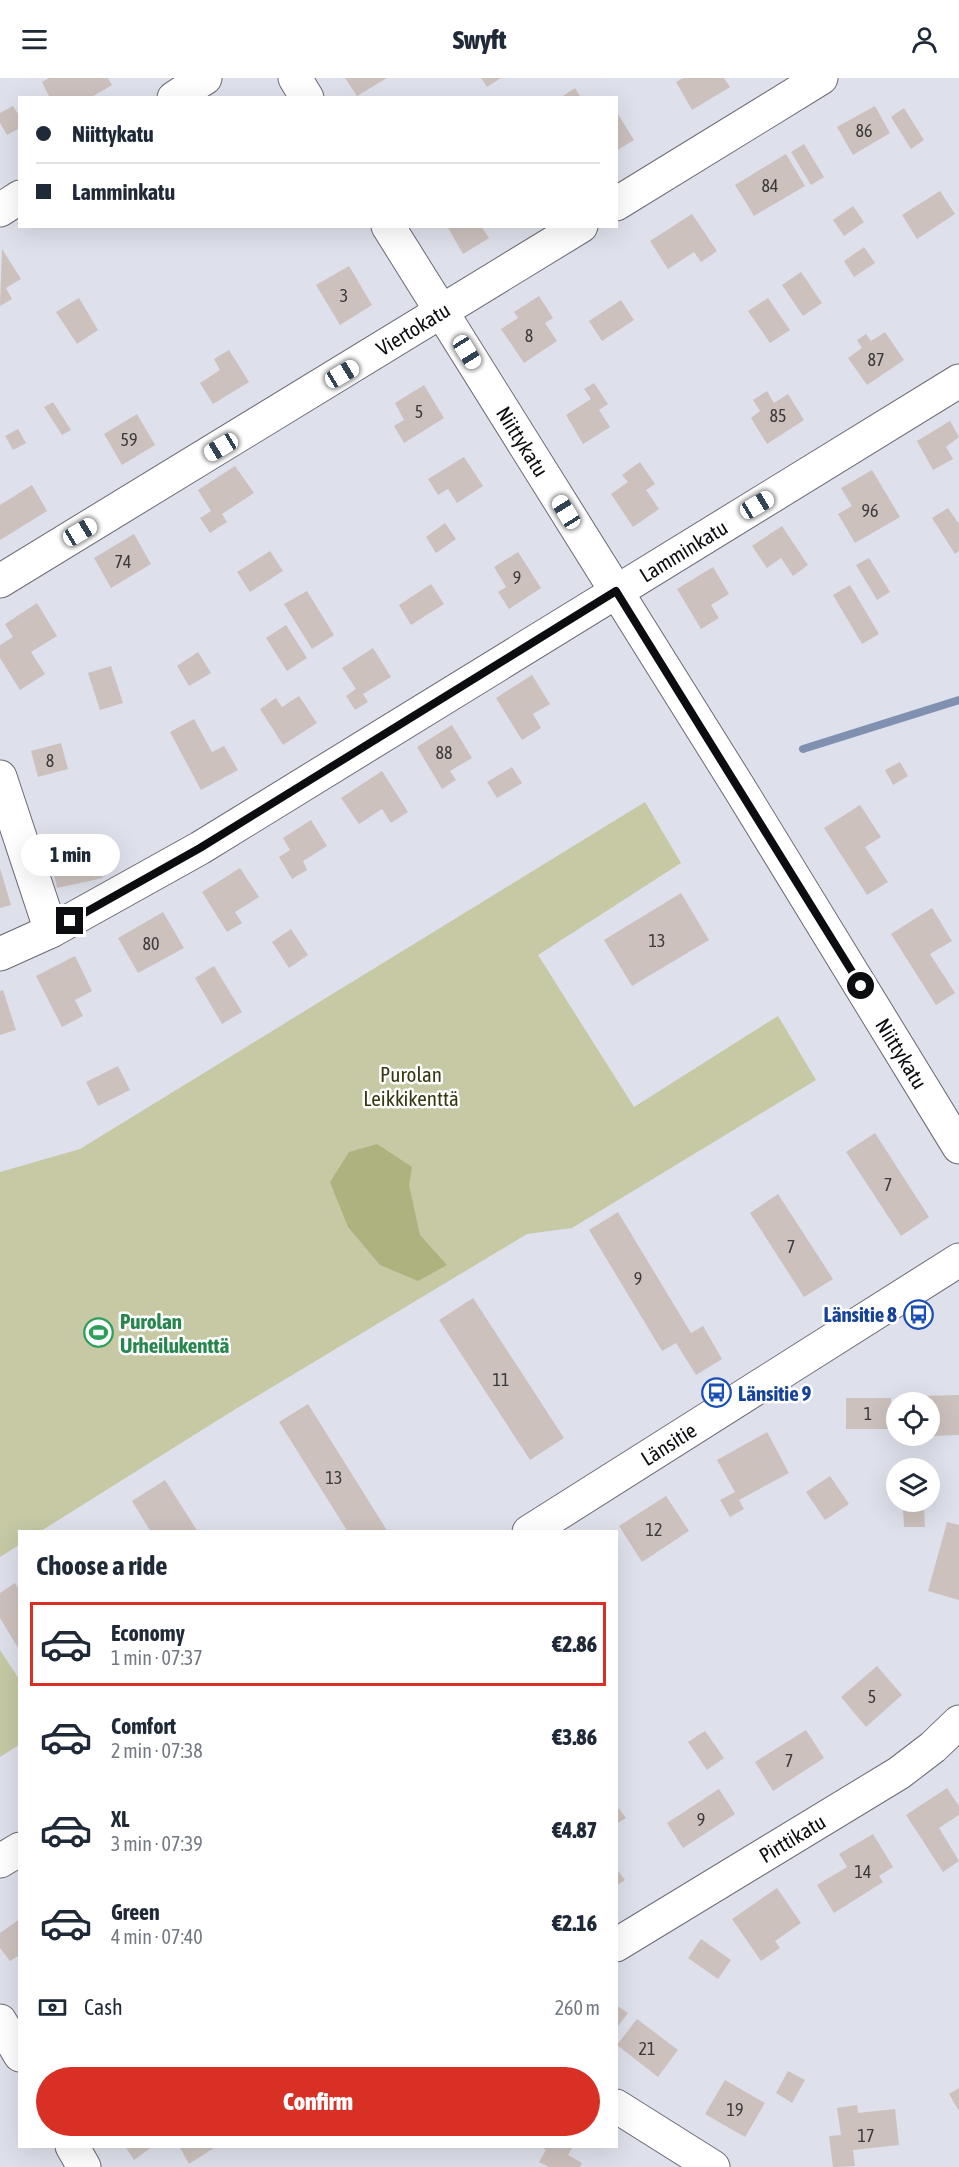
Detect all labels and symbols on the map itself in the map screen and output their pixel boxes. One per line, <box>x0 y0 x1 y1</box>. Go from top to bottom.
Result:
house number: 86 <box>856 120 872 141</box>
house number: 84 <box>762 175 778 196</box>
house number: 3 <box>340 285 348 306</box>
street label: Viertokatu <box>372 297 454 360</box>
house number: 8 <box>525 325 533 346</box>
car <box>450 332 484 372</box>
house number: 87 <box>868 349 884 370</box>
car <box>322 357 362 391</box>
house number: 5 <box>415 401 423 422</box>
street label: Niittykatu <box>492 402 553 481</box>
house number: 85 <box>770 405 786 426</box>
house number: 59 <box>121 429 137 450</box>
car <box>201 430 241 464</box>
car <box>737 488 777 522</box>
car <box>549 492 583 532</box>
house number: 96 <box>862 500 878 521</box>
car <box>60 515 100 549</box>
street label: Lamminkatu <box>635 515 732 587</box>
house number: 74 <box>115 551 131 572</box>
house number: 9 <box>513 567 521 588</box>
house number: 88 <box>436 742 452 763</box>
house number: 8 <box>46 750 54 771</box>
callout: 1 min <box>20 834 119 876</box>
route end <box>56 907 83 934</box>
house number: 13 <box>649 930 665 951</box>
house number: 80 <box>143 933 159 954</box>
route start <box>847 972 874 999</box>
street label: Niittykatu <box>871 1014 932 1093</box>
park label: Purolan Leikkikenttä <box>363 1062 459 1110</box>
house number: 7 <box>884 1174 892 1195</box>
house number: 7 <box>787 1236 795 1257</box>
house number: 9 <box>634 1268 642 1289</box>
bus stop icon: Länsitie 8 <box>902 1298 934 1330</box>
place label: Länsitie 8 <box>824 1302 897 1326</box>
place label: Purolan Urheilukenttä <box>120 1309 229 1357</box>
sports icon: Purolan Urheilukenttä <box>83 1317 115 1349</box>
house number: 11 <box>493 1369 509 1390</box>
bus stop icon: Länsitie 9 <box>701 1377 733 1409</box>
place label: Länsitie 9 <box>738 1381 812 1405</box>
house number: 1 <box>864 1403 872 1424</box>
street label: Länsitie <box>636 1417 701 1470</box>
house number: 13 <box>326 1467 342 1488</box>
house number: 12 <box>646 1519 662 1540</box>
house number: 5 <box>868 1686 876 1707</box>
house number: 7 <box>785 1750 793 1771</box>
house number: 9 <box>697 1809 705 1830</box>
street label: Pirttikatu <box>755 1809 829 1867</box>
house number: 14 <box>855 1861 871 1882</box>
house number: 21 <box>639 2038 655 2059</box>
house number: 19 <box>727 2099 743 2120</box>
house number: 17 <box>858 2125 874 2146</box>

